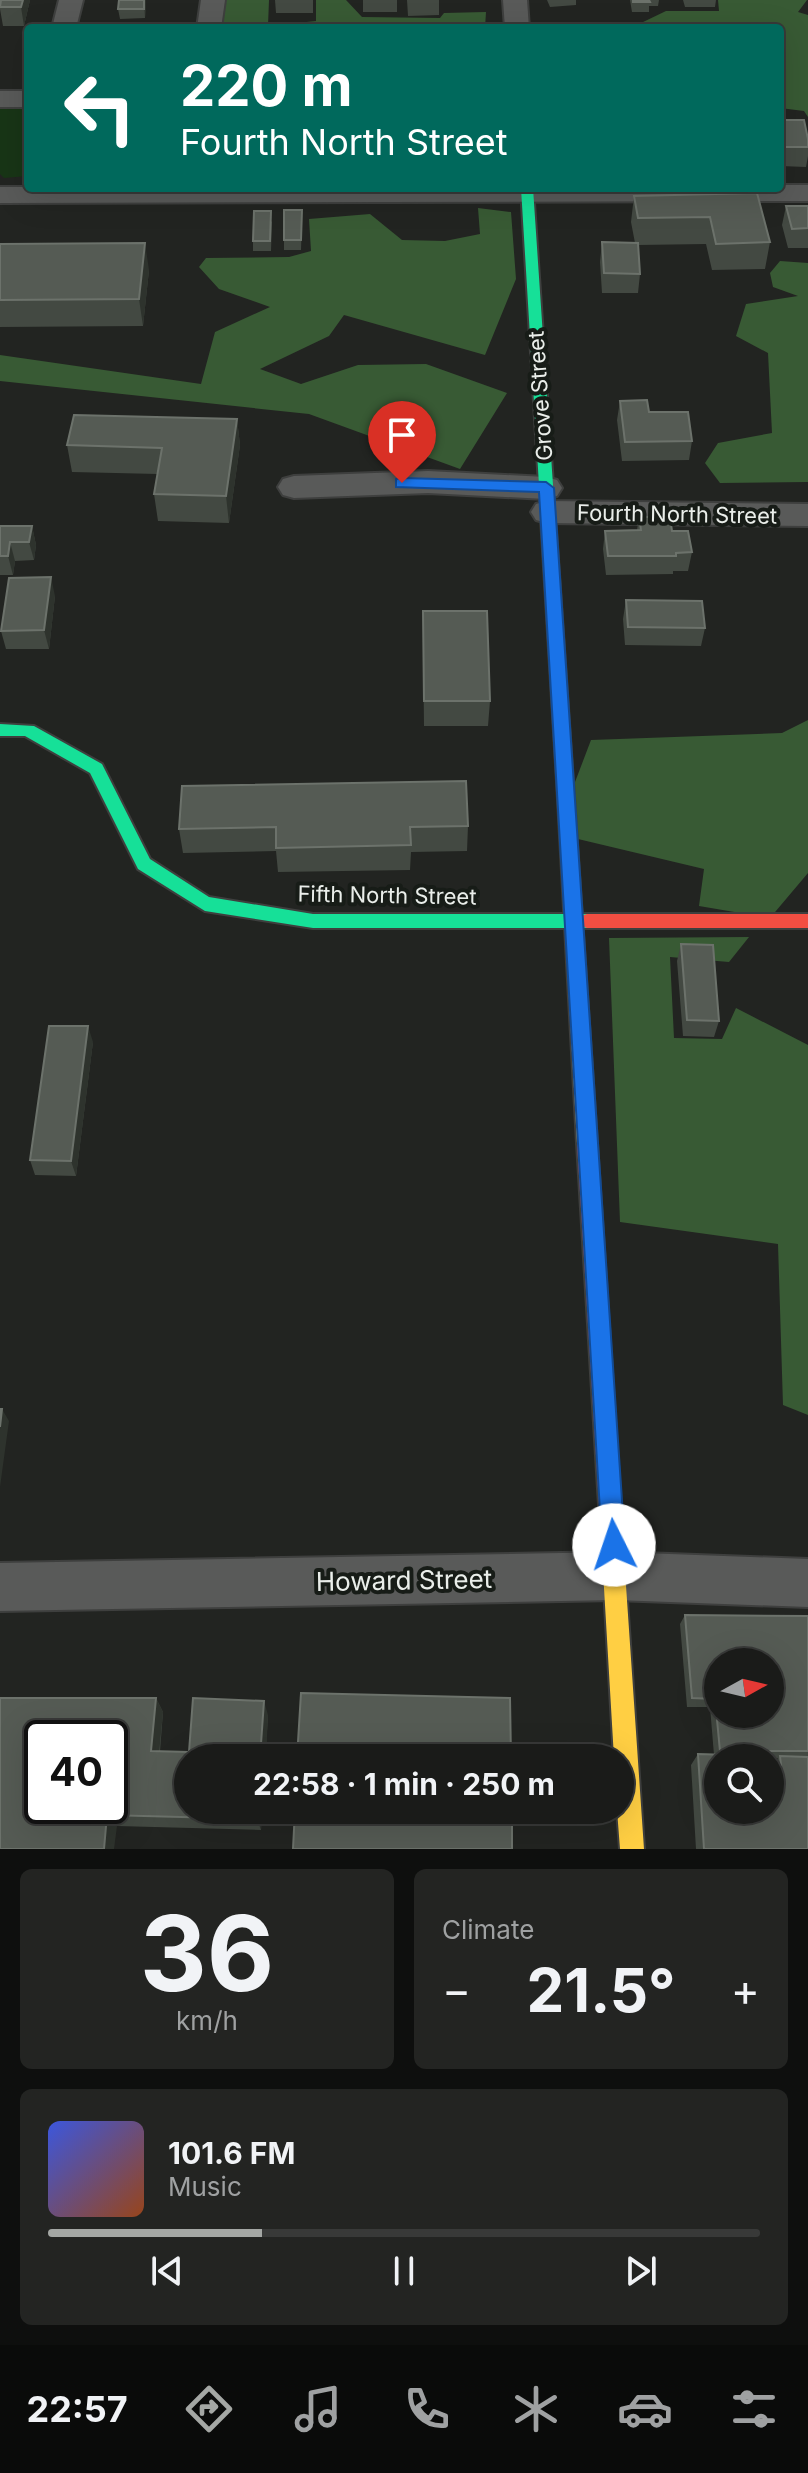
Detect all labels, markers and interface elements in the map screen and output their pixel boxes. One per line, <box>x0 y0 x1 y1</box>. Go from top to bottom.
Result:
text: 220 m <box>180 52 353 120</box>
icon: left <box>48 56 152 160</box>
text: Fourth North Street <box>180 120 508 164</box>
street label: Grove Street <box>522 330 558 462</box>
pin <box>368 401 436 483</box>
icon: arrive <box>380 413 424 457</box>
street label: Fourth North Street <box>577 499 777 529</box>
street label: Fifth North Street <box>297 880 477 910</box>
position arrow <box>572 1503 656 1587</box>
street label: Howard Street <box>316 1563 492 1597</box>
north arrow <box>704 1648 784 1728</box>
map controls <box>704 1648 784 1824</box>
speed limit sign: 40 <box>24 1720 128 1824</box>
button: search <box>704 1744 784 1824</box>
text: 22:58 · 1 min · 250 m <box>253 1766 555 1802</box>
text: 36 <box>140 1890 274 2016</box>
text: Climate <box>442 1914 534 1945</box>
text: 21.5° <box>527 1954 675 2026</box>
text: − <box>442 1963 471 2017</box>
text: + <box>731 1963 760 2017</box>
text: km/h <box>176 2005 238 2036</box>
text: 101.6 FM <box>168 2135 295 2171</box>
text: Music <box>168 2171 242 2202</box>
icon: previous <box>145 2249 189 2293</box>
icon: pause <box>382 2249 426 2293</box>
icon: next <box>619 2249 663 2293</box>
icon: directions <box>181 2381 237 2437</box>
icon: music <box>290 2381 346 2437</box>
icon: phone <box>399 2381 455 2437</box>
icon: climate <box>508 2381 564 2437</box>
icon: car <box>617 2381 673 2437</box>
icon: filters <box>726 2381 782 2437</box>
text: 22:57 <box>26 2387 128 2431</box>

